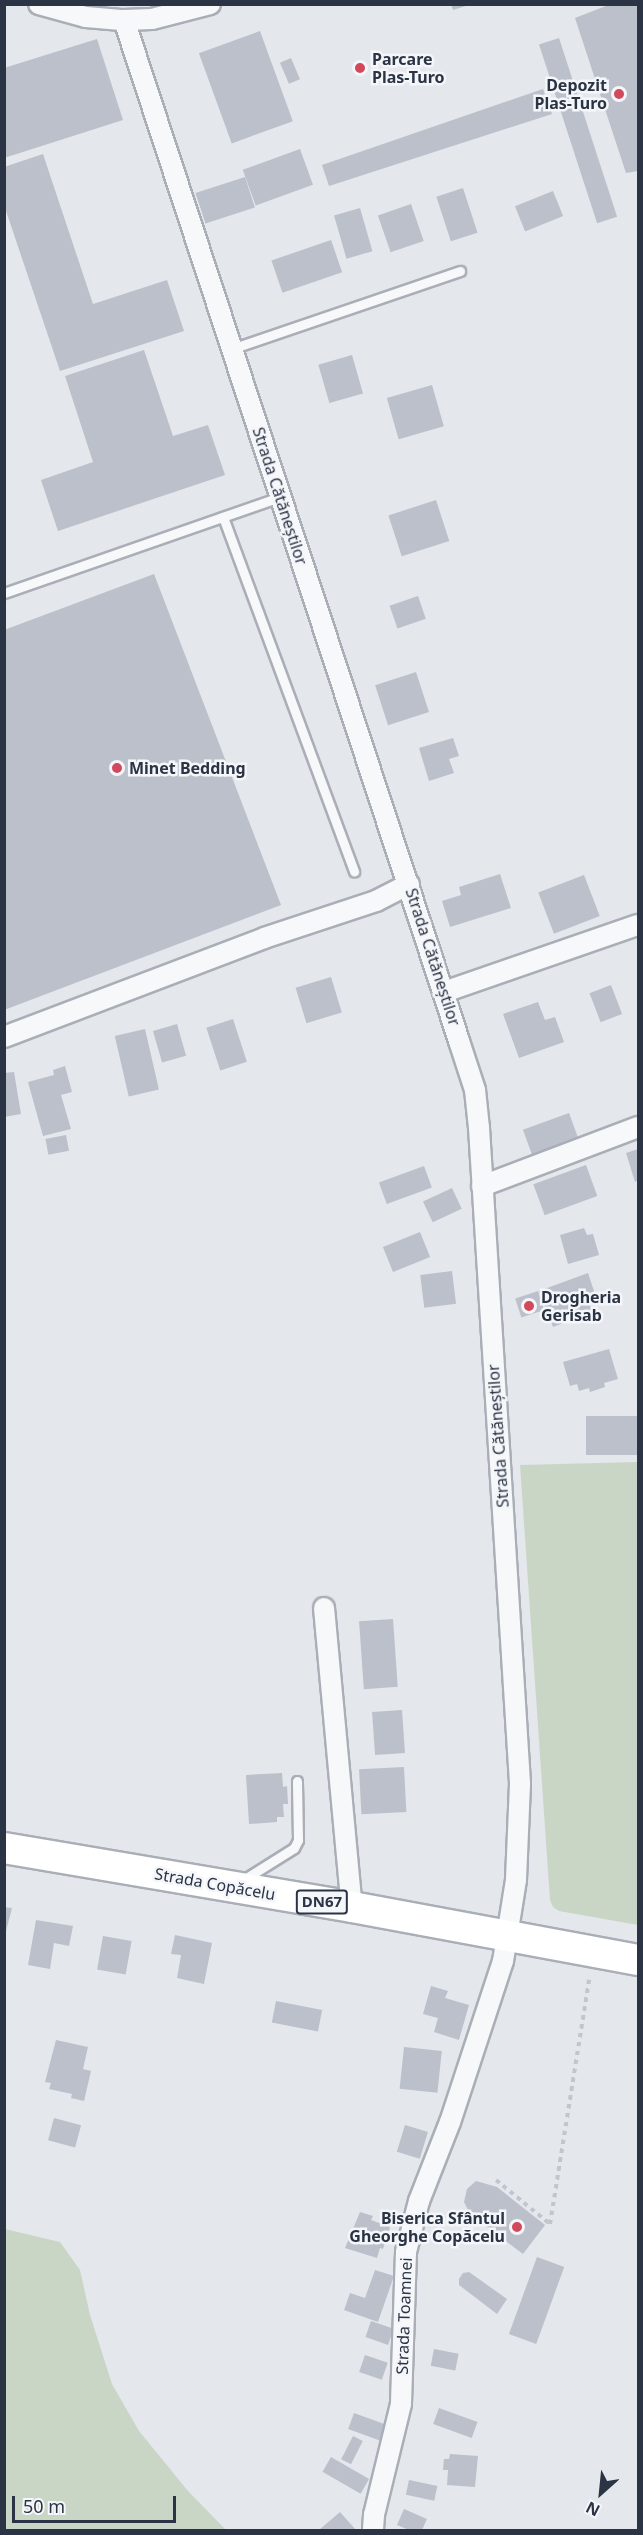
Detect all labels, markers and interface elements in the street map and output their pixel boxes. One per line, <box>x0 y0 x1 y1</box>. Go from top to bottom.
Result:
place label: Parcare Plas-Turo <box>372 49 444 87</box>
marker: Parcare Plas-Turo <box>353 61 367 75</box>
place label: Depozit Plas-Turo <box>535 75 607 113</box>
marker: Depozit Plas-Turo <box>612 87 626 101</box>
street label: Strada Cătăneștilor <box>249 425 311 567</box>
place label: Minet Bedding <box>129 758 246 778</box>
marker: Minet Bedding <box>110 761 124 775</box>
street label: Strada Cătăneștilor <box>402 886 464 1028</box>
place label: Drogheria Gerisab <box>541 1287 621 1325</box>
marker: Drogheria Gerisab <box>522 1299 536 1313</box>
street label: Strada Cătăneștilor <box>483 1364 513 1508</box>
street label: Strada Copăcelu <box>153 1864 277 1904</box>
road number: DN67 <box>295 1890 349 1914</box>
place label: Biserica Sfântul Gheorghe Copăcelu <box>349 2208 505 2246</box>
marker: Biserica Sfântul Gheorghe Copăcelu <box>510 2220 524 2234</box>
street label: Strada Toamnei <box>392 2257 416 2375</box>
north arrow <box>571 2463 631 2523</box>
scale bar <box>15 2484 178 2522</box>
text: 50 m <box>23 2494 65 2518</box>
text: N <box>582 2496 604 2522</box>

